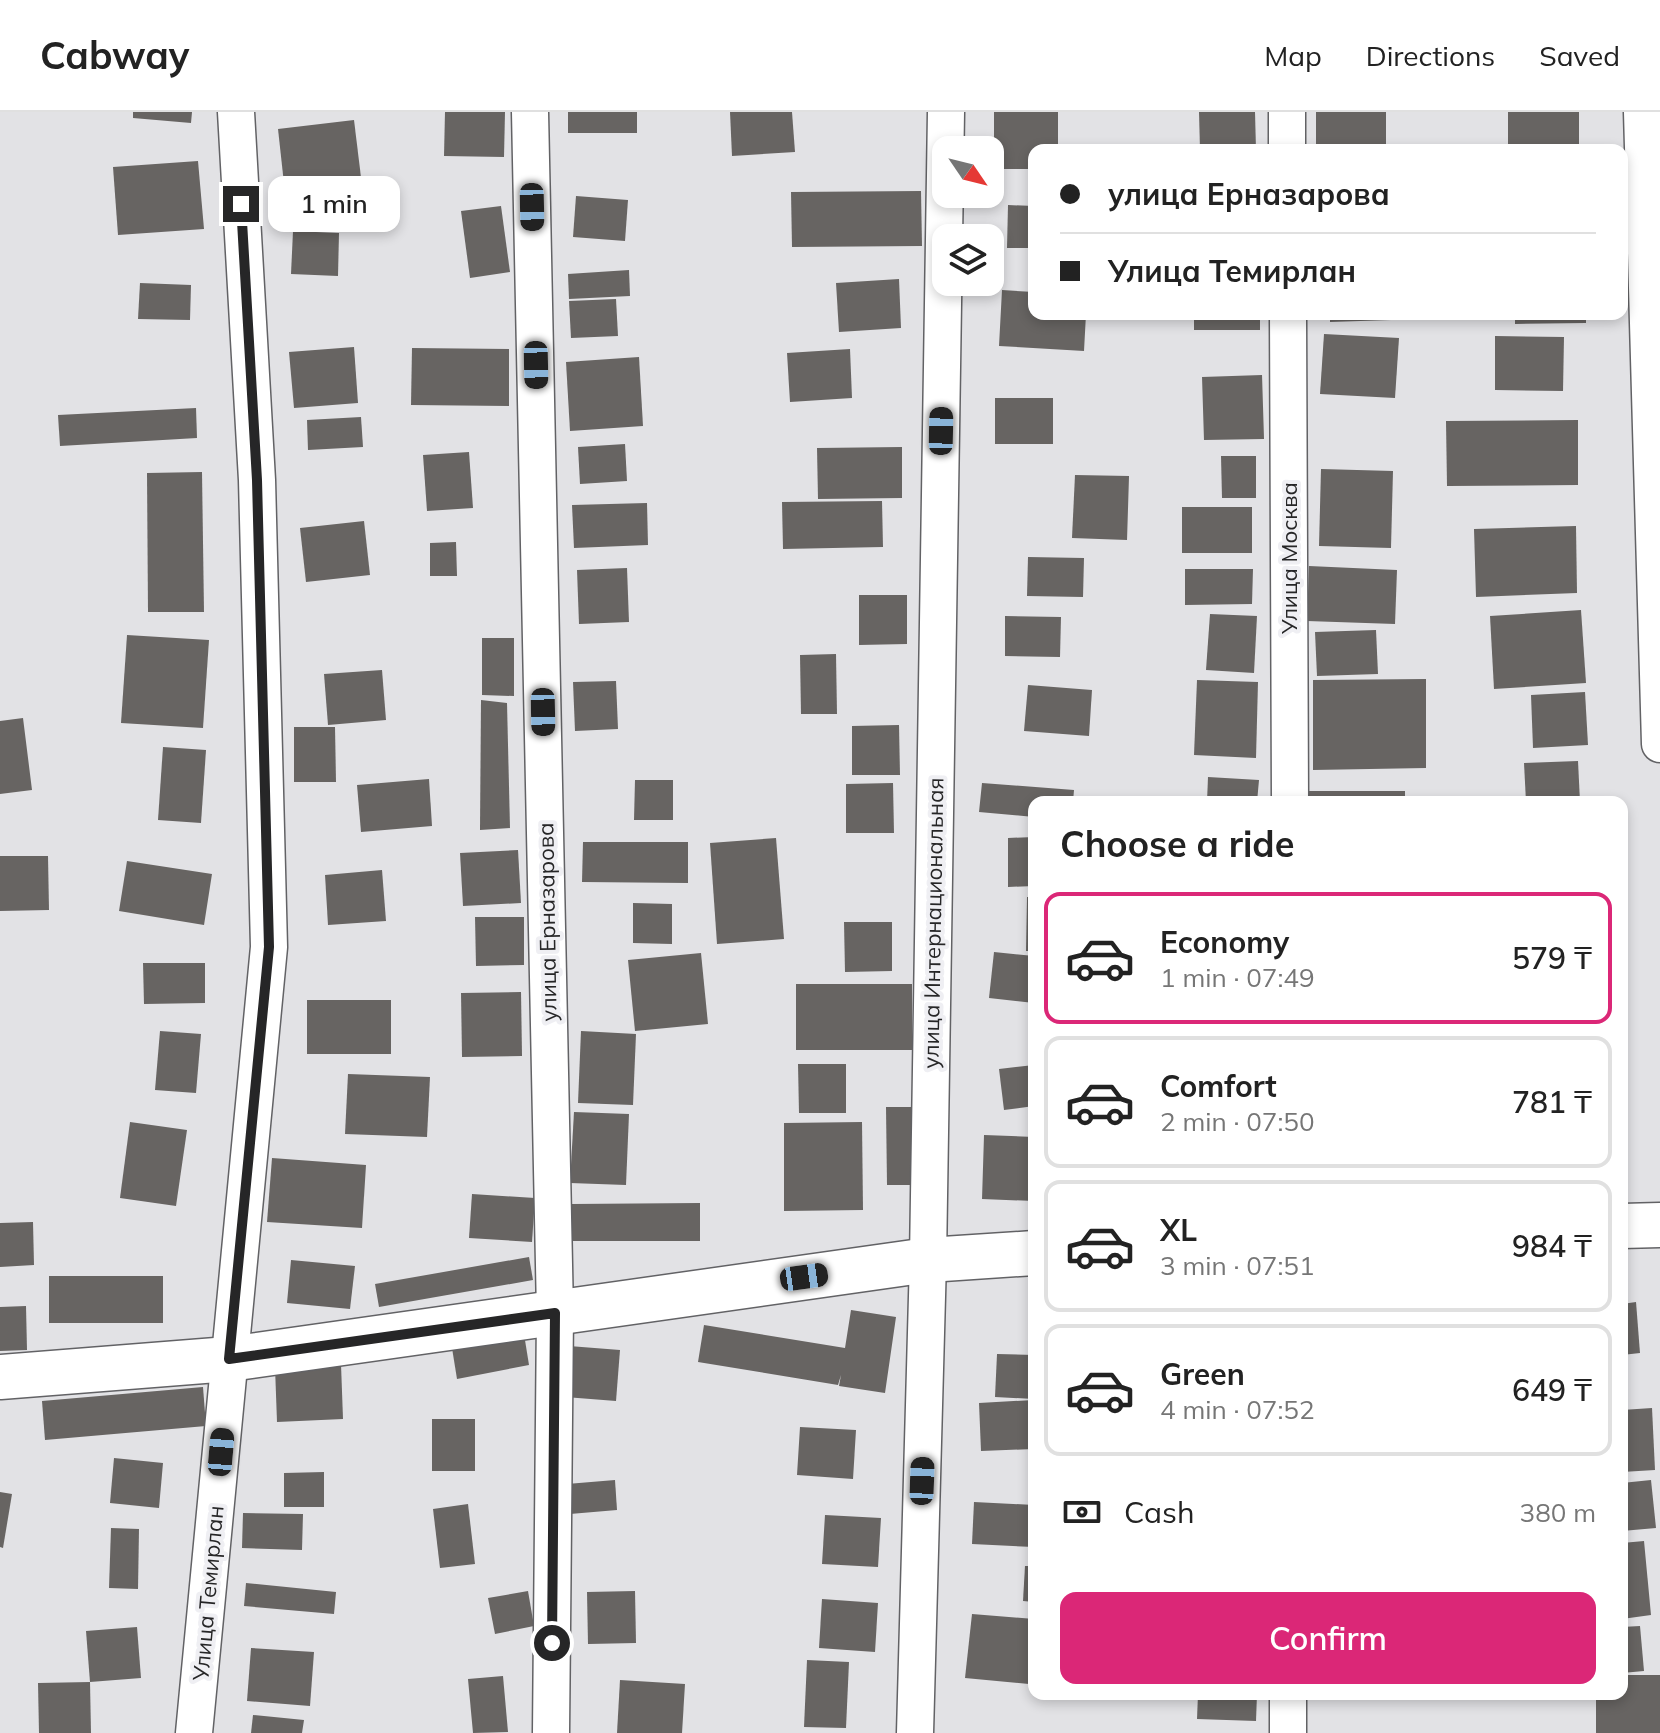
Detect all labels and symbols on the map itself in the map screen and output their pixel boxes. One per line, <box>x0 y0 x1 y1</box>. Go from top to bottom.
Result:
north arrow <box>932 136 1004 208</box>
callout: 1 min <box>269 176 401 232</box>
car <box>520 183 544 231</box>
route end <box>223 186 259 222</box>
car <box>524 341 548 389</box>
car <box>929 407 953 455</box>
street label: Улица Москва <box>1275 482 1303 635</box>
car <box>531 688 555 736</box>
street label: улица Интернациональная <box>916 777 950 1069</box>
street label: улица Ерназарова <box>531 822 563 1022</box>
car <box>779 1262 829 1292</box>
car <box>207 1427 235 1477</box>
car <box>909 1457 935 1505</box>
street label: Улица Темирлан <box>186 1504 230 1683</box>
route start <box>534 1625 570 1661</box>

